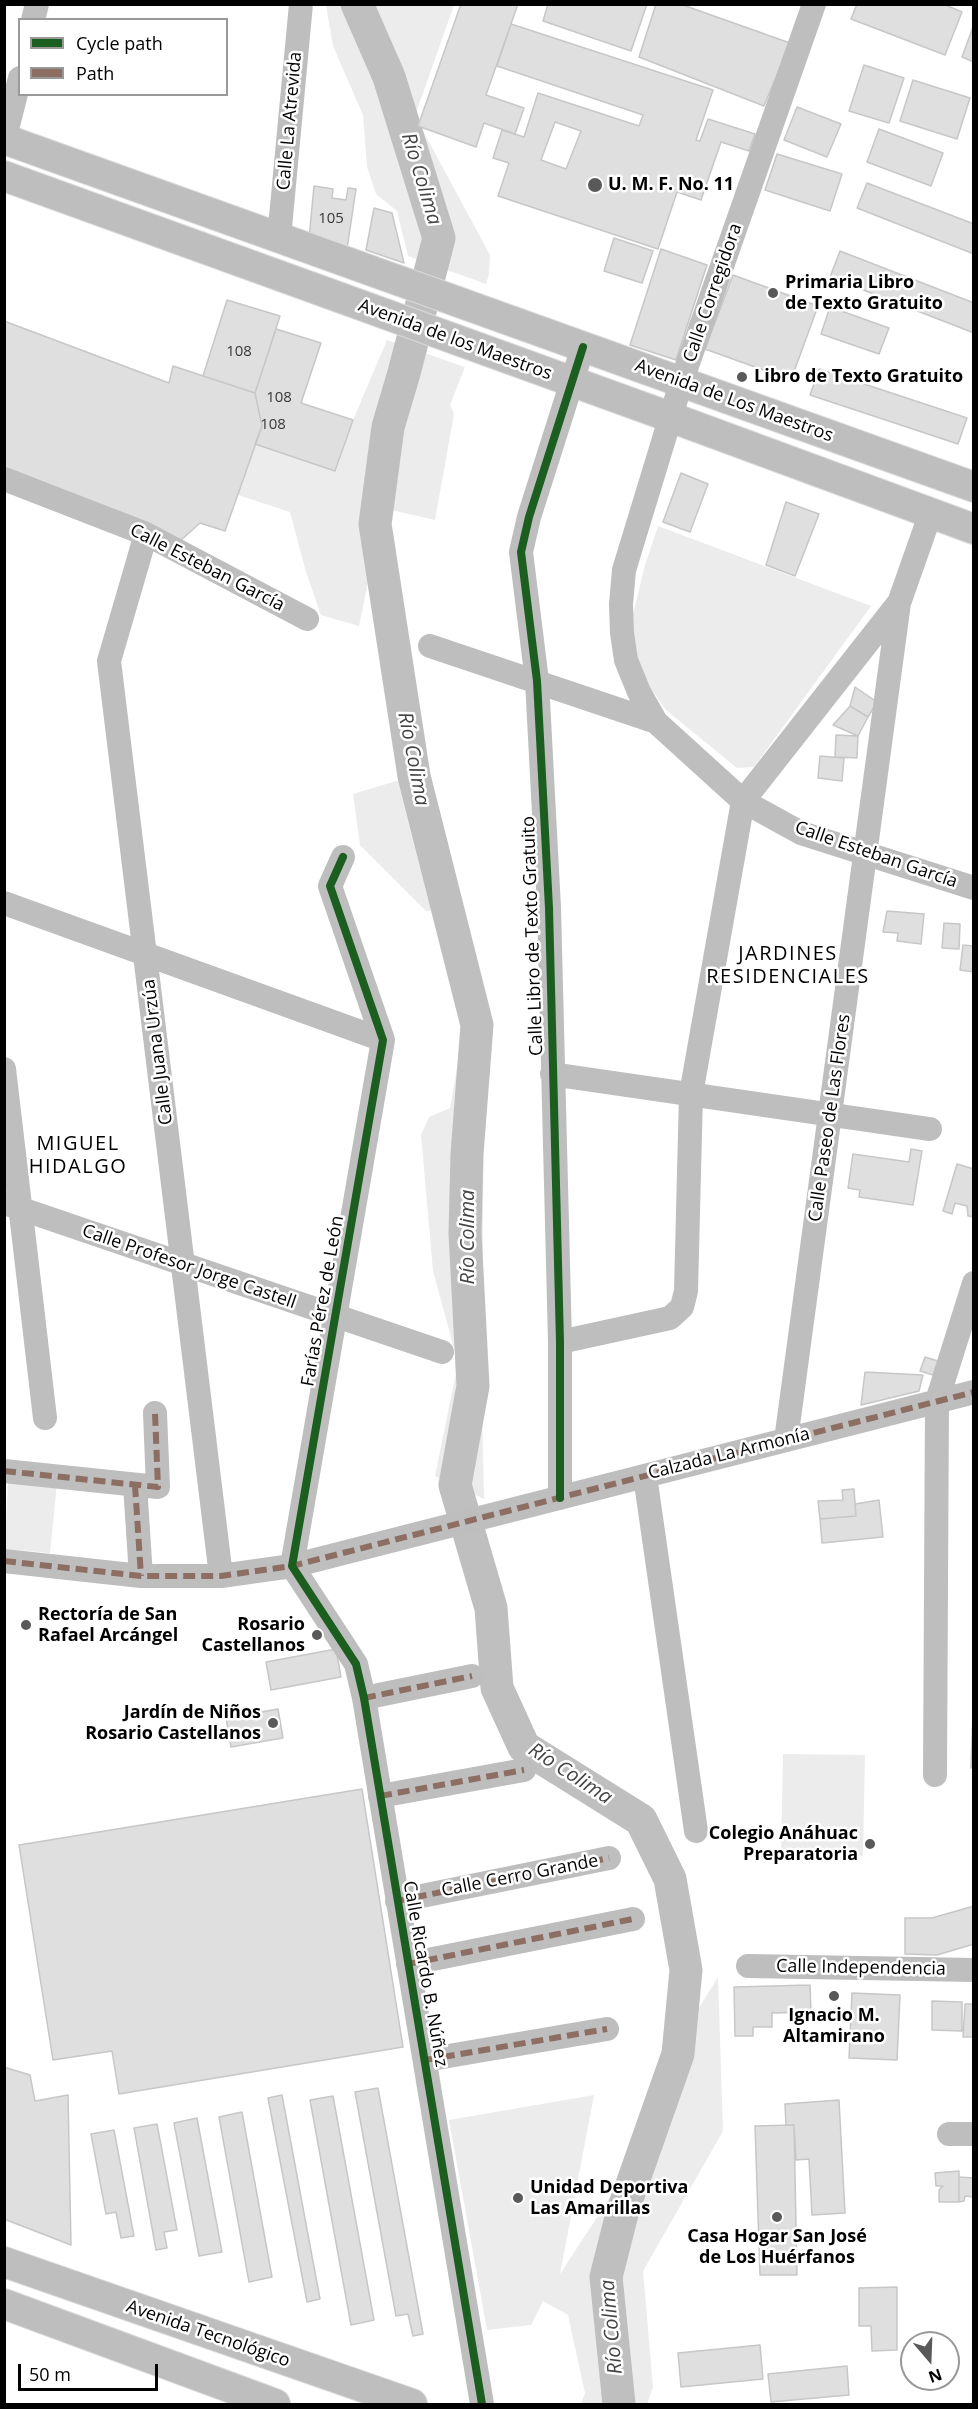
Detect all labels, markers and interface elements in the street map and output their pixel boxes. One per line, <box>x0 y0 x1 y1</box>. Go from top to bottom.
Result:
legend <box>18 18 228 96</box>
text: Cycle path <box>76 31 163 55</box>
street label: Calle La Atrevida <box>273 51 307 191</box>
text: Path <box>76 61 114 85</box>
water label: Río Colima <box>396 130 446 228</box>
place label: U. M. F. No. 11 <box>608 174 734 196</box>
marker: U. M. F. No. 11 <box>586 176 604 194</box>
house number: 105 <box>318 210 344 228</box>
street label: Calle Corregidora <box>679 221 747 365</box>
place label: Primaria Libro de Texto Gratuito <box>785 272 943 314</box>
marker: Primaria Libro de Texto Gratuito <box>766 286 780 300</box>
street label: Avenida de los Maestros <box>355 295 555 385</box>
house number: 108 <box>226 343 252 361</box>
street label: Avenida de Los Maestros <box>632 355 836 447</box>
place label: Libro de Texto Gratuito <box>754 366 963 388</box>
marker: Libro de Texto Gratuito <box>735 370 749 384</box>
house number: 108 <box>266 389 292 407</box>
house number: 108 <box>260 416 286 434</box>
street label: Calle Esteban García <box>126 520 288 616</box>
water label: Río Colima <box>392 710 434 808</box>
street label: Calle Libro de Texto Gratuito <box>518 816 548 1056</box>
street label: Calle Esteban García <box>792 817 960 893</box>
district label: JARDINES RESIDENCIALES <box>706 942 870 989</box>
street label: Calle Juana Urzúa <box>138 978 178 1126</box>
street label: Calle Paseo de Las Flores <box>805 1013 855 1223</box>
district label: MIGUEL HIDALGO <box>29 1132 127 1179</box>
water label: Río Colima <box>456 1190 480 1284</box>
street label: Farías Pérez de León <box>297 1214 349 1388</box>
street label: Calle Profesor Jorge Castell <box>79 1220 299 1314</box>
street label: Calzada La Armonía <box>646 1423 812 1485</box>
place label: Rectoría de San Rafael Arcángel <box>38 1604 178 1646</box>
place label: Rosario Castellanos <box>201 1614 305 1656</box>
marker: Rectoría de San Rafael Arcángel <box>19 1618 33 1632</box>
marker: Rosario Castellanos <box>310 1628 324 1642</box>
place label: Jardín de Niños Rosario Castellanos <box>85 1702 261 1744</box>
marker: Jardín de Niños Rosario Castellanos <box>266 1716 280 1730</box>
water label: Río Colima <box>524 1738 616 1810</box>
place label: Colegio Anáhuac Preparatoria <box>709 1823 858 1866</box>
marker: Colegio Anáhuac Preparatoria <box>863 1837 877 1851</box>
street label: Calle Cerro Grande <box>440 1850 600 1902</box>
street label: Calle Ricardo B. Núñez <box>398 1879 452 2069</box>
street label: Calle Independencia <box>776 1956 946 1980</box>
marker: Ignacio M. Altamirano <box>827 1989 841 2003</box>
place label: Ignacio M. Altamirano <box>783 2005 885 2048</box>
place label: Unidad Deportiva Las Amarillas <box>530 2177 688 2220</box>
marker: Unidad Deportiva Las Amarillas <box>511 2191 525 2205</box>
marker: Casa Hogar San José de Los Huérfanos <box>770 2210 784 2224</box>
place label: Casa Hogar San José de Los Huérfanos <box>687 2226 867 2268</box>
water label: Río Colima <box>596 2279 628 2375</box>
street label: Avenida Tecnológico <box>123 2296 293 2372</box>
north arrow <box>900 2331 960 2391</box>
scale bar <box>21 2352 160 2390</box>
text: 50 m <box>29 2362 71 2386</box>
text: N <box>925 2364 945 2389</box>

